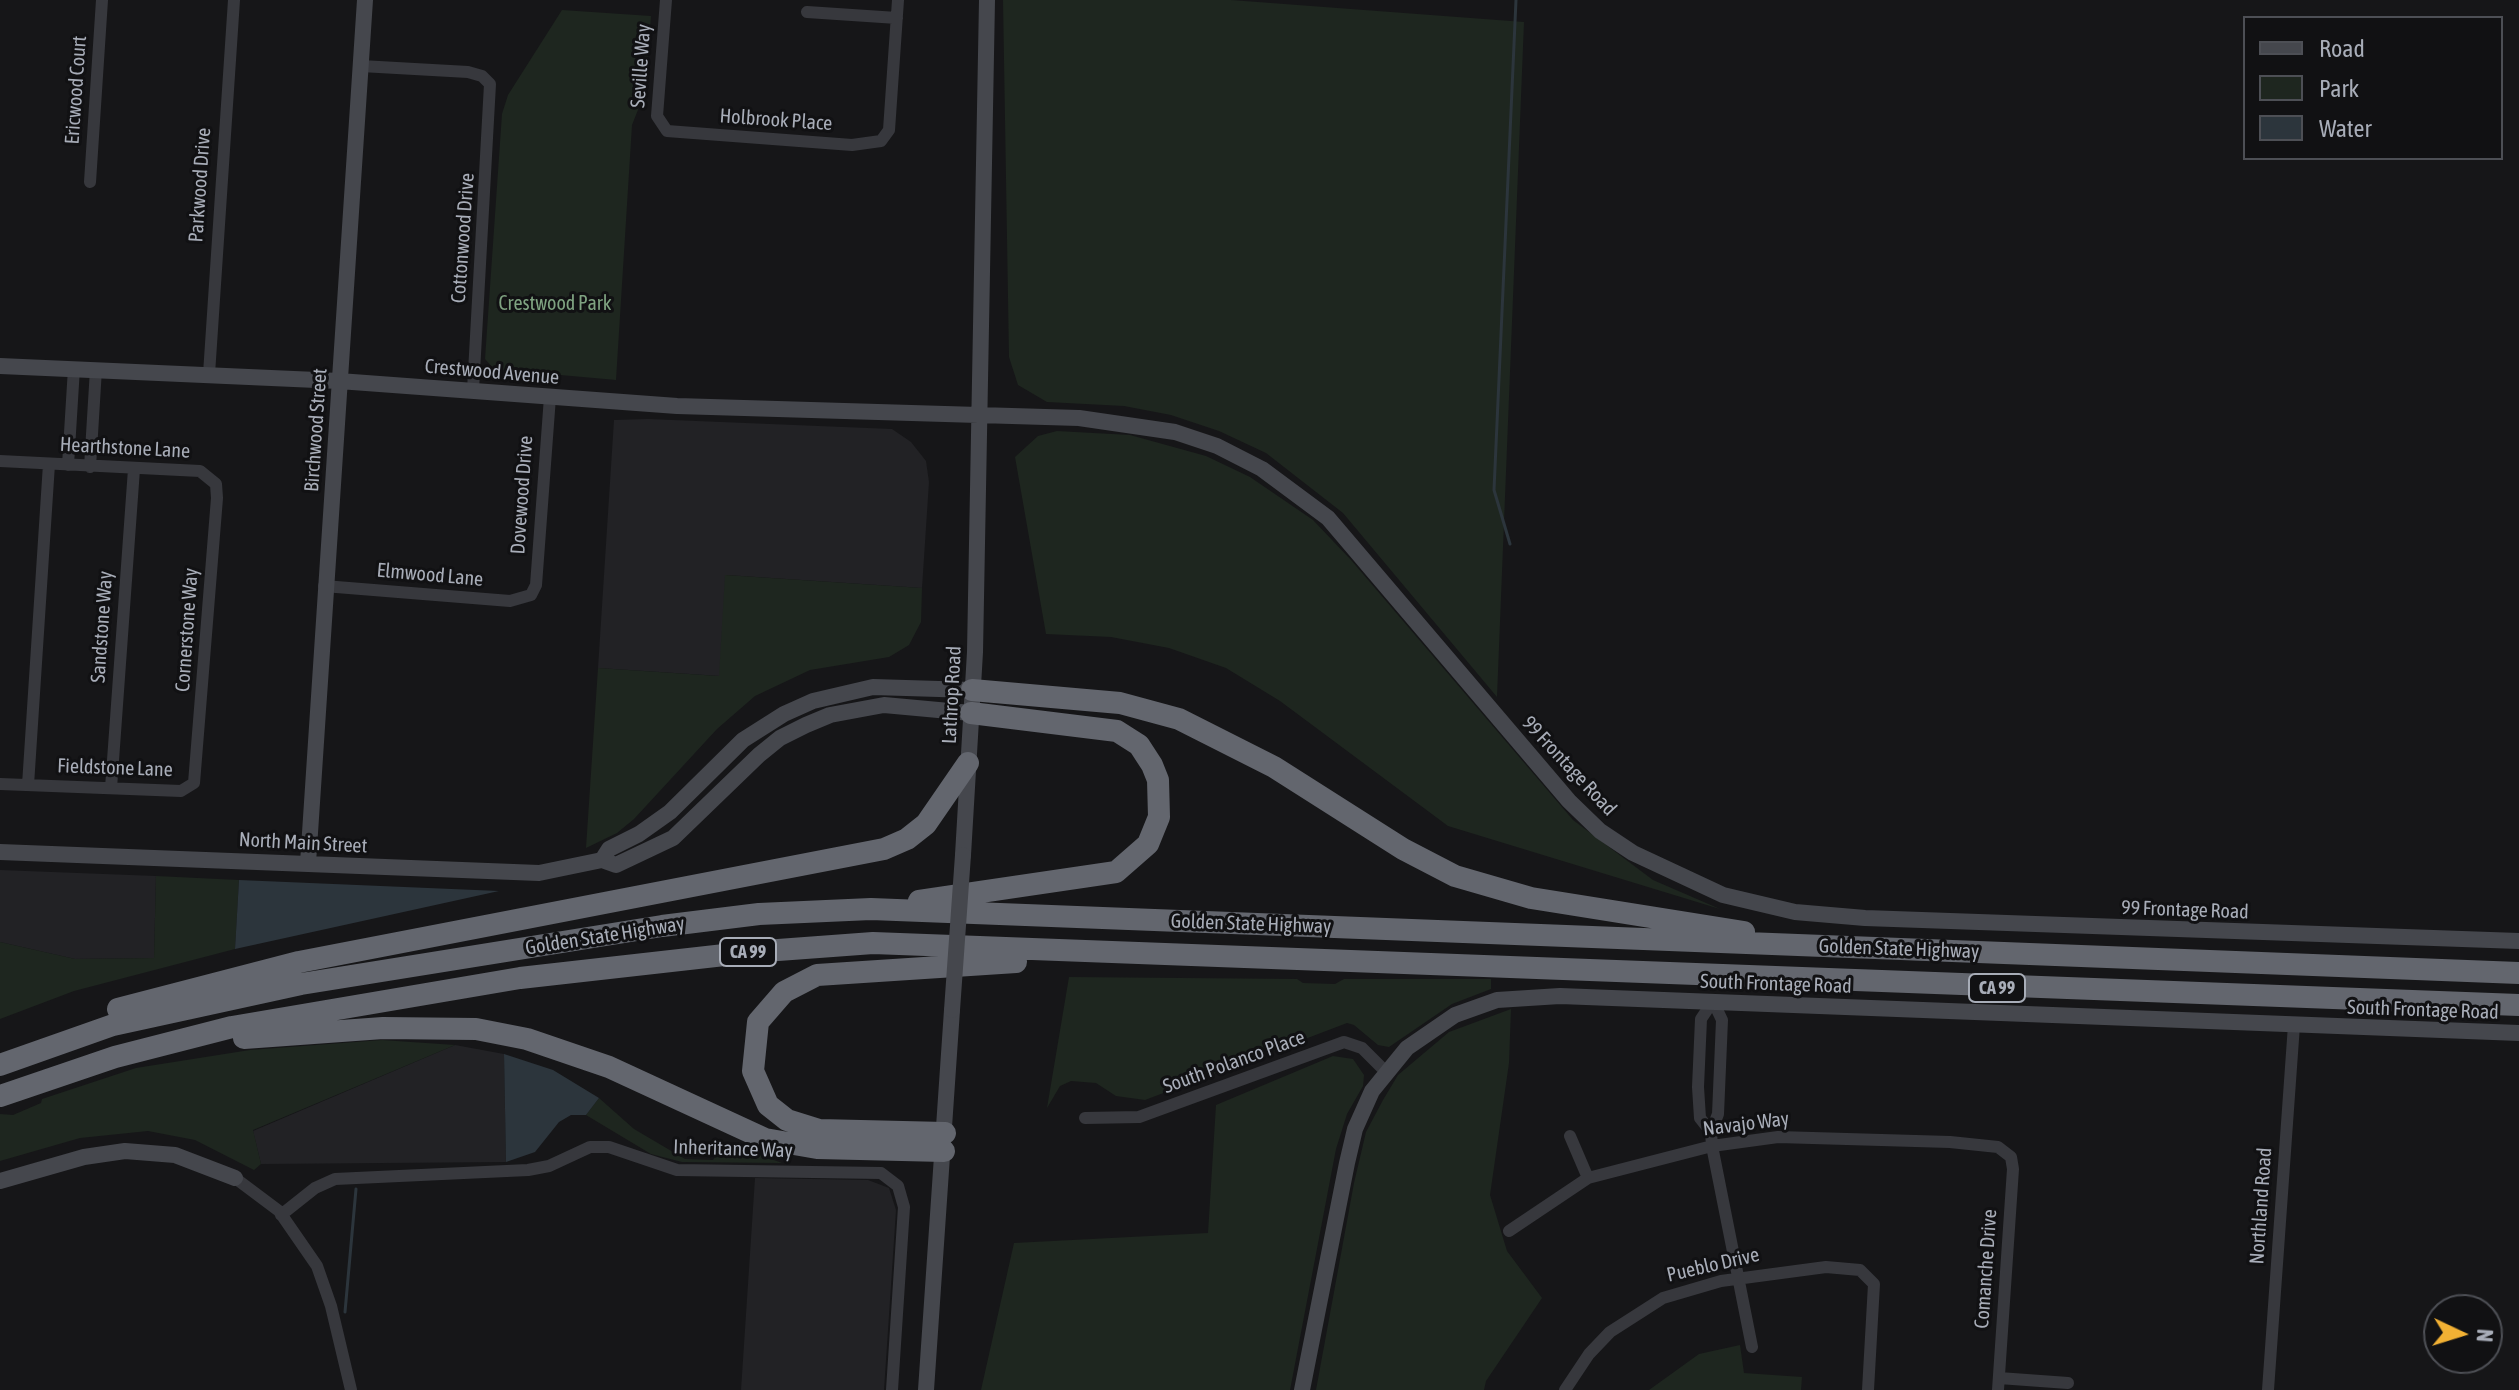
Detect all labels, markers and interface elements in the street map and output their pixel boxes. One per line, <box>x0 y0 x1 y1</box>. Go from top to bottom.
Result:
legend <box>2243 16 2503 160</box>
street label: Seville Way <box>626 23 656 109</box>
street label: Ericwood Court <box>60 35 92 145</box>
text: Road <box>2319 35 2365 62</box>
text: Park <box>2319 75 2359 102</box>
street label: Holbrook Place <box>719 104 833 136</box>
text: Water <box>2319 115 2372 142</box>
street label: Parkwood Drive <box>184 127 216 243</box>
street label: Cottonwood Drive <box>446 172 480 304</box>
park label: Crestwood Park <box>499 292 611 316</box>
street label: Crestwood Avenue <box>424 354 560 390</box>
street label: Birchwood Street <box>300 367 332 493</box>
street label: Hearthstone Lane <box>59 433 191 463</box>
street label: Dovewood Drive <box>506 435 538 555</box>
street label: Elmwood Lane <box>376 558 484 592</box>
street label: Cornerstone Way <box>171 567 203 693</box>
street label: Sandstone Way <box>86 570 118 684</box>
street label: Lathrop Road <box>937 645 967 745</box>
street label: 99 Frontage Road <box>1517 711 1621 821</box>
street label: Fieldstone Lane <box>57 754 173 782</box>
street label: North Main Street <box>238 828 368 858</box>
street label: 99 Frontage Road <box>2121 896 2249 924</box>
street label: Golden State Highway <box>1170 909 1332 939</box>
street label: Golden State Highway <box>524 912 686 960</box>
street label: Golden State Highway <box>1818 934 1980 964</box>
road number: CA 99 <box>720 938 776 966</box>
street label: South Frontage Road <box>1700 969 1852 999</box>
road number: CA 99 <box>1969 974 2025 1002</box>
street label: South Frontage Road <box>2347 995 2499 1025</box>
street label: South Polanco Place <box>1160 1025 1308 1099</box>
street label: Navajo Way <box>1702 1107 1790 1141</box>
street label: Inheritance Way <box>673 1135 793 1163</box>
street label: Northland Road <box>2245 1147 2277 1265</box>
street label: Comanche Drive <box>1970 1209 2002 1329</box>
street label: Pueblo Drive <box>1664 1243 1762 1287</box>
north arrow <box>2423 1294 2503 1374</box>
text: N <box>2472 1328 2498 1343</box>

